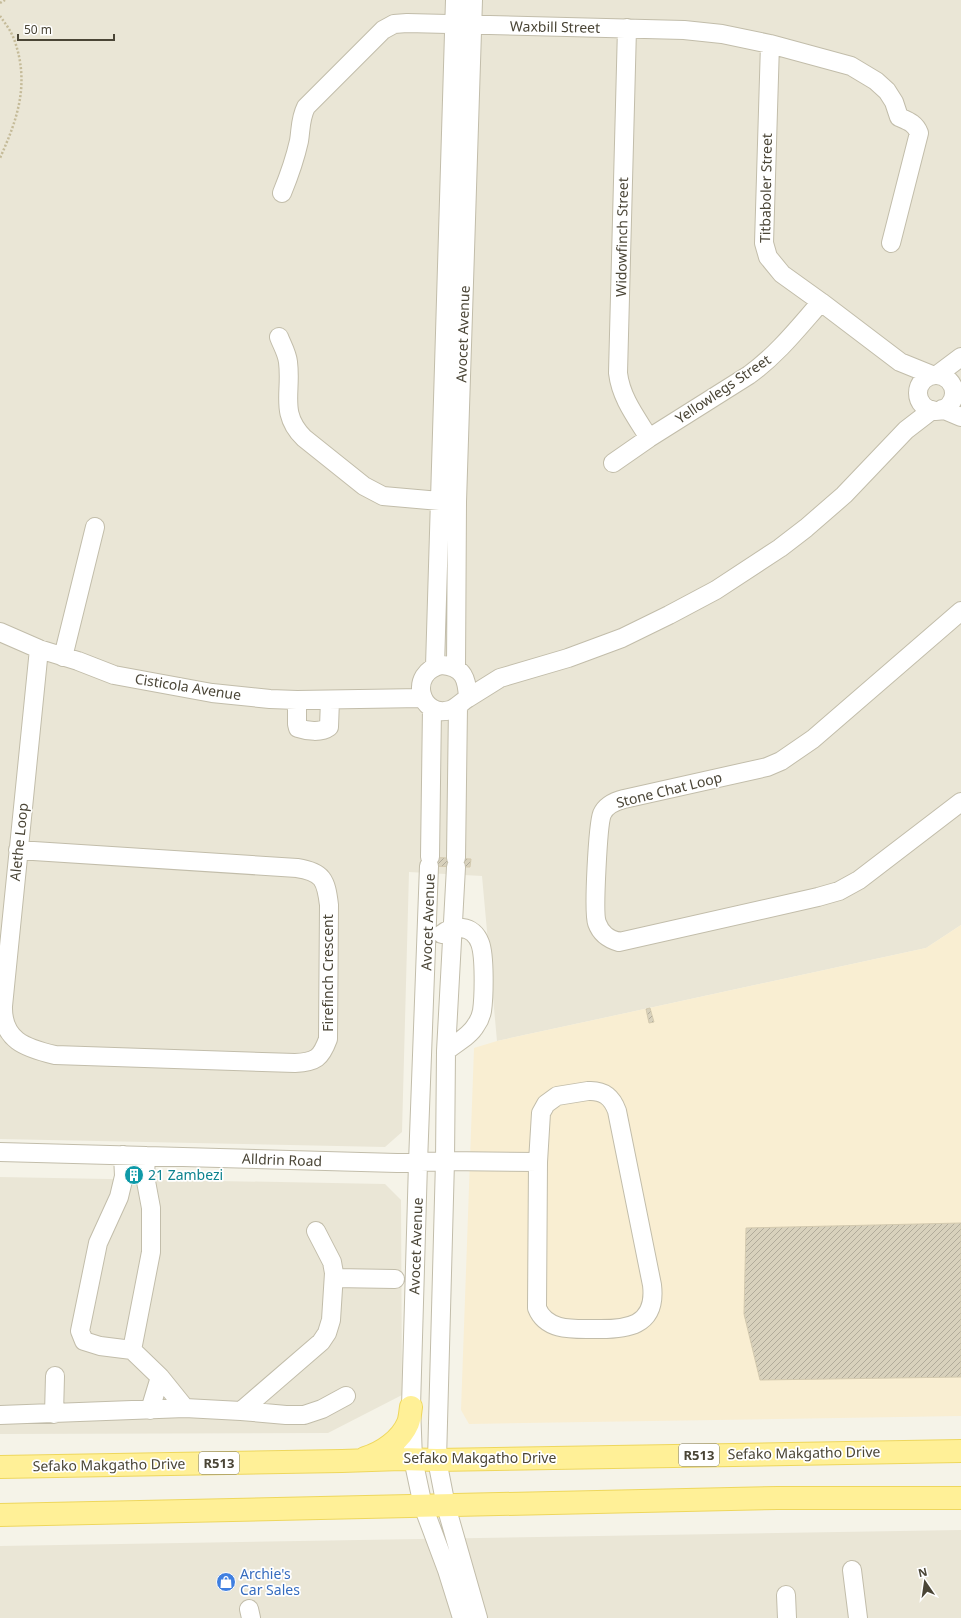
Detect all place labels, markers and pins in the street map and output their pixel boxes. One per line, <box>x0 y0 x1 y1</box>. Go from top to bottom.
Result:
building icon: 21 Zambezi <box>123 1164 145 1186</box>
place label: 21 Zambezi <box>148 1165 223 1184</box>
place label: Archie's Car Sales <box>240 1564 300 1599</box>
shop icon: Archie's Car Sales <box>215 1571 237 1593</box>

